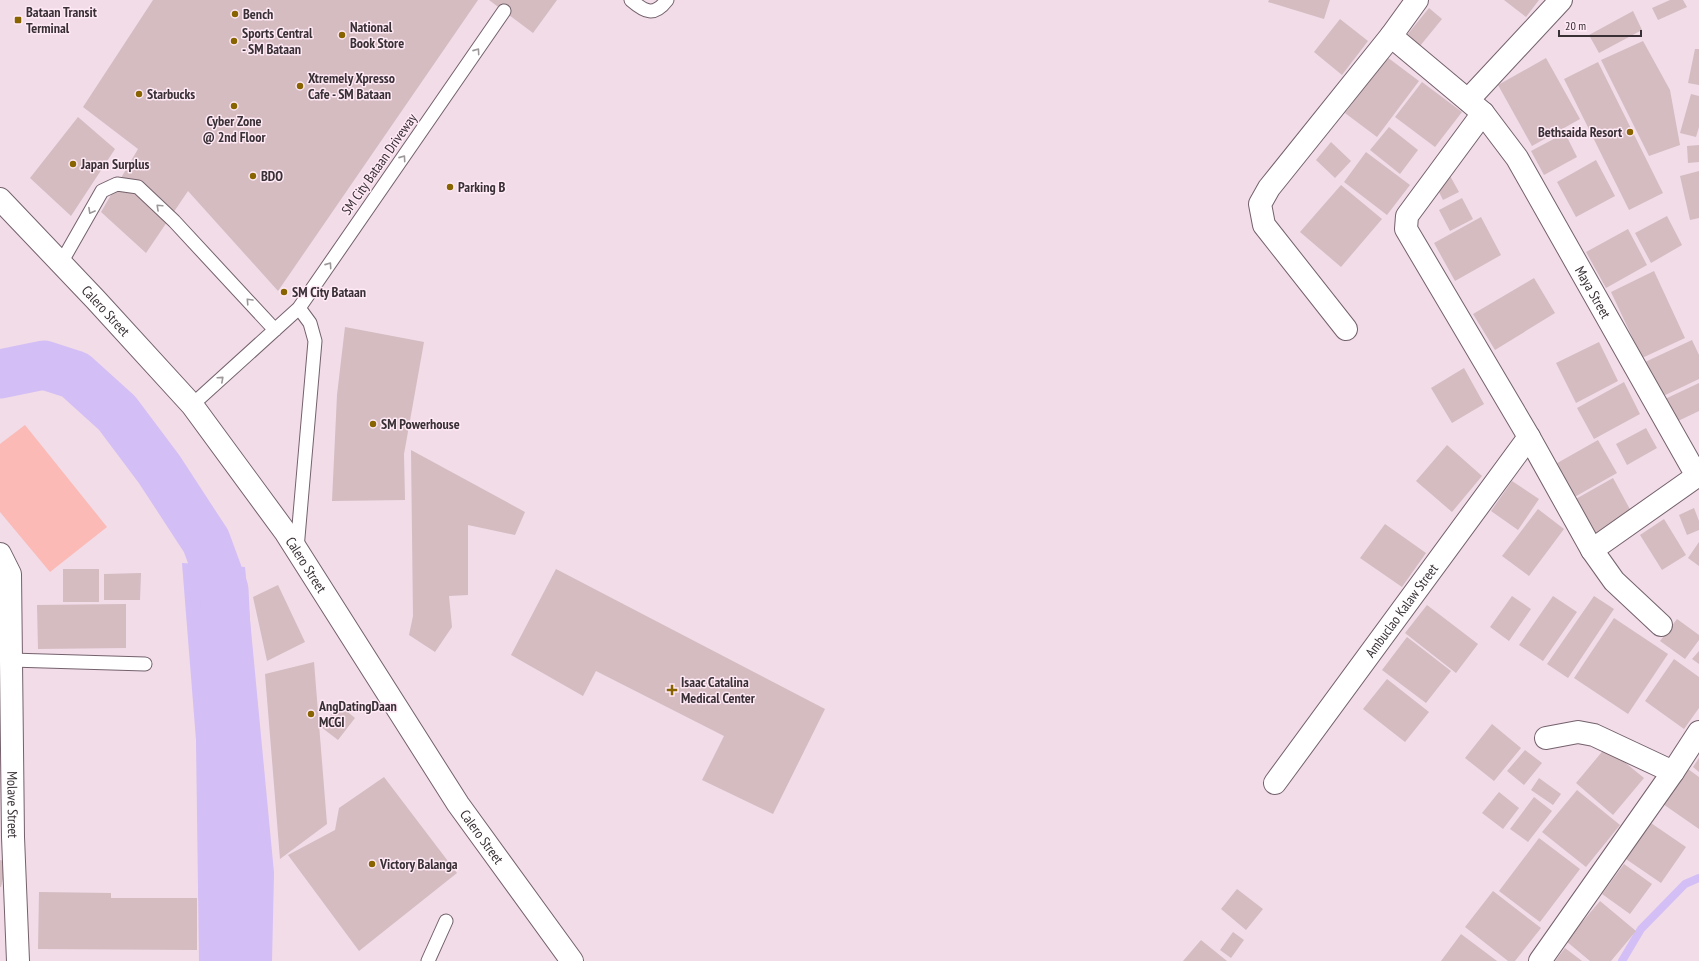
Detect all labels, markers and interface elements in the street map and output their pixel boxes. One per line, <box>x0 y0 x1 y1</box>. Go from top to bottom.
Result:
place label: Bataan Transit Terminal <box>26 3 97 37</box>
place label: Bench <box>243 5 273 23</box>
marker: Bench <box>230 9 240 19</box>
scale bar <box>1559 12 1641 38</box>
marker: Bataan Transit Terminal <box>13 15 23 25</box>
place label: National Book Store <box>350 18 404 52</box>
text: 20 m <box>1565 18 1586 33</box>
place label: Sports Central - SM Bataan <box>242 24 313 58</box>
marker: National Book Store <box>337 30 347 40</box>
marker: Sports Central - SM Bataan <box>229 36 239 46</box>
one-way arrow <box>472 48 479 55</box>
place label: Xtremely Xpresso Cafe - SM Bataan <box>308 69 395 103</box>
marker: Xtremely Xpresso Cafe - SM Bataan <box>295 81 305 91</box>
place label: Starbucks <box>147 85 195 103</box>
marker: Starbucks <box>134 89 144 99</box>
marker: Cyber Zone @ 2nd Floor <box>229 101 239 111</box>
street label: SM City Bataan Driveway <box>337 109 421 218</box>
place label: Cyber Zone @ 2nd Floor <box>202 112 266 146</box>
place label: Bethsaida Resort <box>1538 123 1622 141</box>
marker: Bethsaida Resort <box>1625 127 1635 137</box>
place label: Japan Surplus <box>80 155 149 173</box>
one-way arrow <box>398 155 406 162</box>
marker: Japan Surplus <box>68 159 78 169</box>
place label: BDO <box>261 167 283 185</box>
marker: BDO <box>248 171 258 181</box>
place label: Parking B <box>458 178 506 196</box>
marker: Parking B <box>445 182 455 192</box>
one-way arrow <box>156 204 164 212</box>
one-way arrow <box>89 207 96 214</box>
one-way arrow <box>324 262 332 269</box>
street label: Maya Street <box>1571 263 1615 322</box>
street label: Calero Street <box>78 282 134 340</box>
place label: SM City Bataan <box>292 283 366 301</box>
marker: SM City Bataan <box>279 287 289 297</box>
one-way arrow <box>246 298 253 306</box>
one-way arrow <box>216 376 224 384</box>
place label: SM Powerhouse <box>381 415 460 433</box>
marker: SM Powerhouse <box>368 419 378 429</box>
street label: Calero Street <box>282 533 331 596</box>
street label: Ambuclao Kalaw Street <box>1361 560 1442 661</box>
place label: Isaac Catalina Medical Center <box>681 673 756 707</box>
marker: Isaac Catalina Medical Center <box>666 684 678 696</box>
place label: AngDatingDaan MCGI <box>318 697 397 731</box>
marker: AngDatingDaan MCGI <box>306 709 316 719</box>
street label: Molave Street <box>3 771 22 838</box>
street label: Calero Street <box>456 806 508 868</box>
place label: Victory Balanga <box>379 855 458 873</box>
marker: Victory Balanga <box>367 859 377 869</box>

